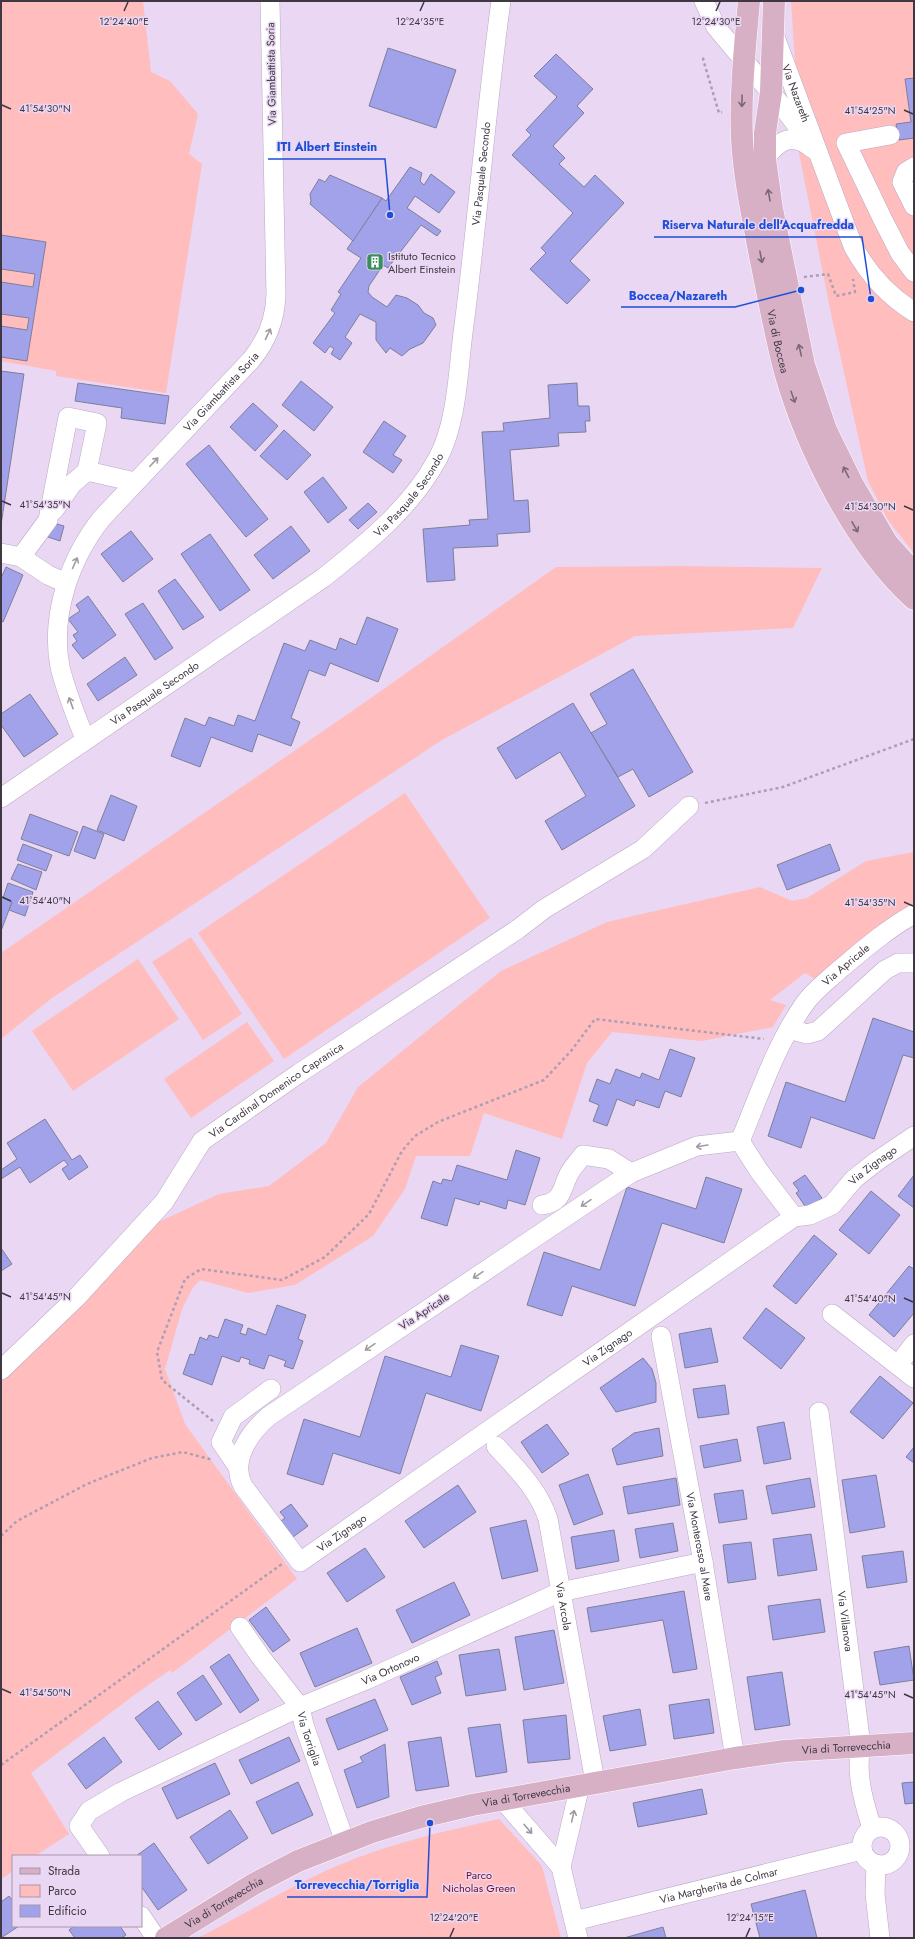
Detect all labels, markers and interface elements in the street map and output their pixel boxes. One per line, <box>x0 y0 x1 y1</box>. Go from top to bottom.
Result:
text: 12°24'40"E <box>99 14 149 29</box>
text: 12°24'35"E <box>396 14 444 29</box>
text: 12°24'30"E <box>692 14 740 29</box>
street label: Via Giambattista Soria <box>262 22 280 126</box>
street label: Via Nazareth <box>778 62 814 124</box>
one-way arrow <box>738 94 746 107</box>
text: 41°54'30"N <box>19 101 71 116</box>
text: 41°54'25"N <box>844 103 896 118</box>
street label: Via Pasquale Secondo <box>468 121 494 226</box>
callout: ITI Albert Einstein <box>268 135 385 159</box>
text: ITI Albert Einstein <box>277 138 377 156</box>
one-way arrow <box>765 189 773 202</box>
callout: Riserva Naturale dell'Acquafredda <box>654 213 862 237</box>
text: Riserva Naturale dell'Acquafredda <box>662 216 854 234</box>
place label: Istituto Tecnico Albert Einstein <box>388 248 456 277</box>
one-way arrow <box>757 250 765 263</box>
building icon: Istituto Tecnico Albert Einstein <box>365 252 385 272</box>
callout: Boccea/Nazareth <box>621 283 735 307</box>
text: Boccea/Nazareth <box>629 287 727 305</box>
street label: Via di Boccea <box>763 308 793 375</box>
one-way arrow <box>265 328 272 340</box>
one-way arrow <box>796 344 804 357</box>
street label: Via Giambattista Soria <box>180 349 262 435</box>
one-way arrow <box>790 391 798 403</box>
street label: Via Pasquale Secondo <box>370 450 447 540</box>
one-way arrow <box>149 457 159 467</box>
one-way arrow <box>842 466 849 478</box>
text: 41°54'35"N <box>20 497 70 512</box>
text: 41°54'30"N <box>844 499 896 514</box>
one-way arrow <box>852 521 860 533</box>
one-way arrow <box>71 558 79 570</box>
street label: Via Pasquale Secondo <box>107 657 202 729</box>
one-way arrow <box>67 697 74 710</box>
text: 41°54'40"N <box>19 893 71 908</box>
text: 41°54'35"N <box>845 895 895 910</box>
street label: Via Apricale <box>819 940 873 989</box>
street label: Via Cardinal Domenico Capranica <box>206 1038 346 1142</box>
one-way arrow <box>696 1142 709 1150</box>
street label: Via Zignago <box>844 1142 900 1188</box>
one-way arrow <box>580 1199 592 1207</box>
one-way arrow <box>473 1271 484 1279</box>
street label: Via Apricale <box>396 1288 453 1334</box>
text: 41°54'45"N <box>19 1289 71 1304</box>
text: 41°54'40"N <box>844 1291 896 1306</box>
street label: Via Zignago <box>579 1324 635 1370</box>
one-way arrow <box>364 1344 376 1352</box>
street label: Via Monterosso al Mare <box>682 1491 717 1602</box>
street label: Via Zignago <box>314 1510 370 1556</box>
street label: Via Arcola <box>551 1581 576 1632</box>
street label: Via Villanova <box>834 1590 857 1653</box>
street label: Via Ortonovo <box>359 1649 422 1689</box>
text: 41°54'50"N <box>19 1685 71 1700</box>
text: 41°54'45"N <box>844 1687 896 1702</box>
street label: Via Torriglia <box>293 1710 326 1768</box>
street label: Via di Torrevecchia <box>801 1736 891 1758</box>
street label: Via di Torrevecchia <box>481 1780 571 1811</box>
one-way arrow <box>570 1809 577 1822</box>
one-way arrow <box>523 1823 532 1834</box>
legend <box>12 1855 142 1927</box>
text: Strada <box>48 1862 80 1880</box>
street label: Via Margherita de Colmar <box>658 1863 780 1908</box>
park label: Parco Nicholas Green <box>442 1867 516 1896</box>
street label: Via di Torrevecchia <box>182 1873 266 1932</box>
callout: Torrevecchia/Torriglia <box>287 1873 427 1897</box>
text: Torrevecchia/Torriglia <box>295 1876 419 1894</box>
text: Parco <box>48 1882 77 1900</box>
text: Edificio <box>48 1902 87 1920</box>
text: 12°24'20"E <box>429 1910 479 1925</box>
text: 12°24'15"E <box>726 1910 774 1925</box>

